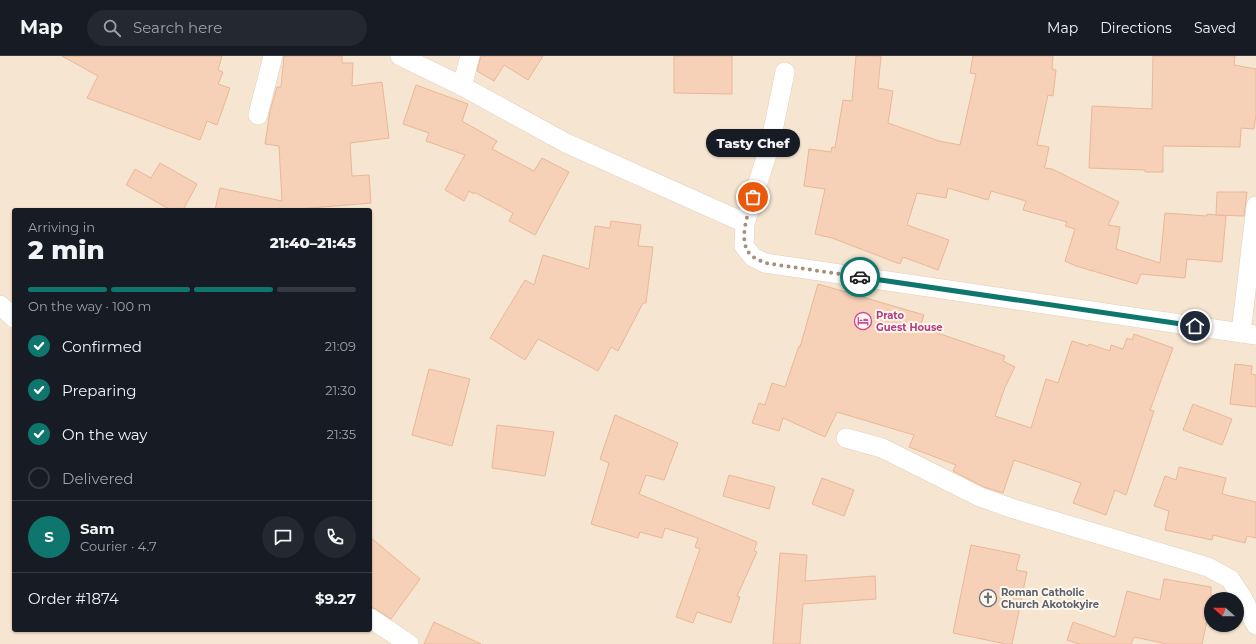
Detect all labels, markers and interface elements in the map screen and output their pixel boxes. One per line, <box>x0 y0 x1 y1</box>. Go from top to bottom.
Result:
search box <box>87 10 367 46</box>
text: Map <box>20 16 63 39</box>
icon: search <box>101 17 123 39</box>
text: Search here <box>133 18 222 37</box>
text: Map <box>1047 19 1078 37</box>
text: Directions <box>1100 19 1172 37</box>
text: Saved <box>1194 19 1236 37</box>
callout: Tasty Chef <box>706 129 800 157</box>
text: Tasty Chef <box>717 135 789 151</box>
pin <box>736 180 770 214</box>
icon: bag <box>742 186 764 208</box>
text: Arriving in <box>28 219 95 235</box>
text: 21:40–21:45 <box>270 233 356 252</box>
text: 2 min <box>28 234 105 266</box>
courier <box>840 257 880 297</box>
icon: car <box>849 266 871 288</box>
text: On the way · 100 m <box>28 298 151 314</box>
place label: Prato Guest House <box>876 309 943 334</box>
pin <box>1178 309 1212 343</box>
hotel icon: Prato Guest House <box>853 311 873 331</box>
icon: home <box>1184 315 1206 337</box>
icon: check <box>28 335 50 357</box>
text: Confirmed <box>62 337 142 356</box>
text: 21:09 <box>325 338 356 354</box>
icon: check <box>28 379 50 401</box>
text: Preparing <box>62 381 137 400</box>
text: 21:30 <box>325 382 356 398</box>
icon: check <box>28 423 50 445</box>
text: On the way <box>62 425 147 444</box>
text: 21:35 <box>327 426 356 442</box>
text: Delivered <box>62 469 134 488</box>
button: chat <box>262 516 304 558</box>
button: phone <box>314 516 356 558</box>
text: Sam <box>80 519 115 538</box>
text: S <box>44 527 54 546</box>
text: Courier · 4.7 <box>80 538 157 554</box>
place label: Roman Catholic Church Akotokyire <box>1001 586 1099 611</box>
church icon: Roman Catholic Church Akotokyire <box>978 588 998 608</box>
text: Order #1874 <box>28 589 119 608</box>
text: $9.27 <box>315 589 356 608</box>
north arrow <box>1204 592 1244 632</box>
map controls <box>1204 592 1244 632</box>

